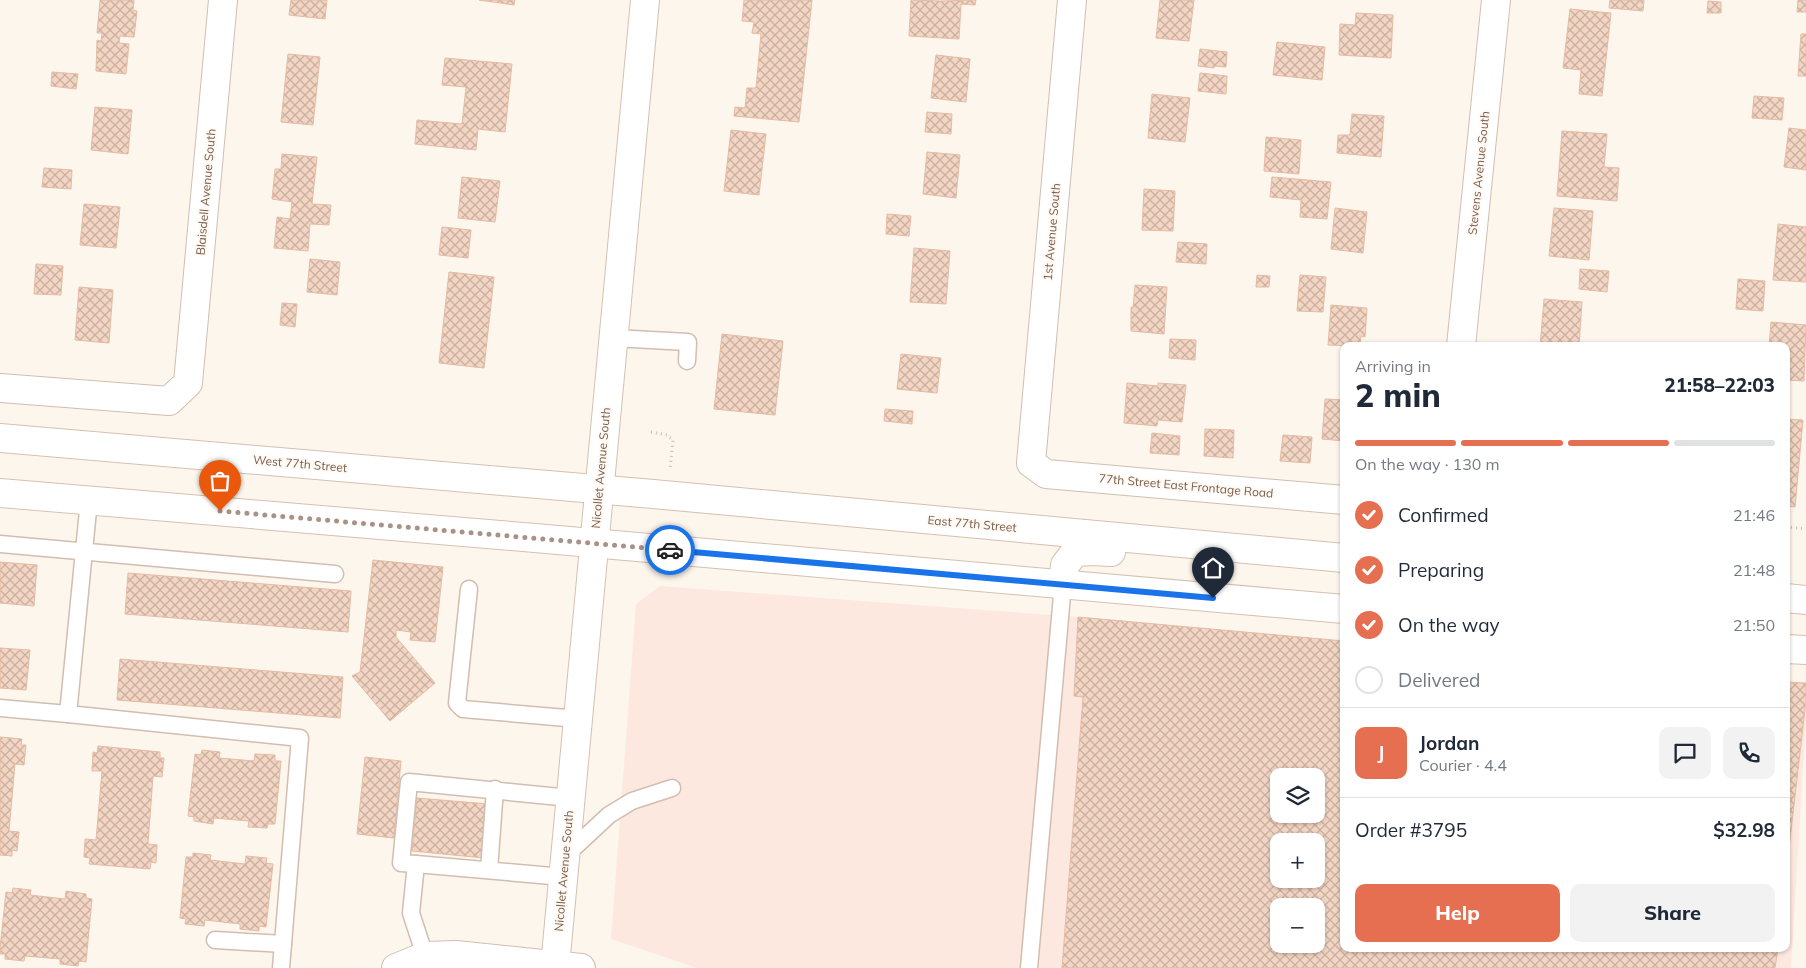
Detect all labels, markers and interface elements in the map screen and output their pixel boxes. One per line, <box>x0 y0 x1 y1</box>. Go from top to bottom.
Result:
street label: Stevens Avenue South <box>1465 110 1492 236</box>
street label: Blaisdell Avenue South <box>192 128 219 256</box>
street label: 1st Avenue South <box>1040 183 1063 281</box>
text: Arriving in <box>1355 356 1431 376</box>
text: 21:58–22:03 <box>1664 373 1775 397</box>
text: 2 min <box>1355 375 1441 415</box>
street label: Nicollet Avenue South <box>588 407 613 529</box>
street label: West 77th Street <box>252 452 348 475</box>
text: On the way · 130 m <box>1355 454 1500 474</box>
pin <box>199 460 241 511</box>
icon: bag <box>206 467 234 495</box>
street label: 77th Street East Frontage Road <box>1098 470 1274 501</box>
icon: check <box>1355 501 1383 529</box>
text: Confirmed <box>1398 503 1489 527</box>
text: 21:46 <box>1733 505 1775 525</box>
street label: East 77th Street <box>927 512 1017 535</box>
courier <box>645 525 695 575</box>
icon: car <box>656 536 684 564</box>
pin <box>1192 547 1234 598</box>
icon: home <box>1199 554 1227 582</box>
icon: check <box>1355 556 1383 584</box>
text: Preparing <box>1398 558 1484 582</box>
text: 21:48 <box>1733 560 1775 580</box>
icon: check <box>1355 611 1383 639</box>
text: On the way <box>1398 613 1500 637</box>
text: 21:50 <box>1733 615 1775 635</box>
text: Delivered <box>1398 668 1480 692</box>
button: chat <box>1659 727 1711 779</box>
button: phone <box>1723 727 1775 779</box>
text: Jordan <box>1419 731 1479 755</box>
text: J <box>1378 741 1384 765</box>
text: Courier · 4.4 <box>1419 755 1507 775</box>
map controls <box>1270 768 1325 953</box>
button: layers <box>1270 768 1325 823</box>
street label: Nicollet Avenue South <box>551 810 576 932</box>
text: Order #3795 <box>1355 818 1467 842</box>
text: $32.98 <box>1713 818 1775 842</box>
button: + <box>1270 833 1325 888</box>
button: Help <box>1355 884 1560 942</box>
button: Share <box>1570 884 1775 942</box>
button: − <box>1270 898 1325 953</box>

